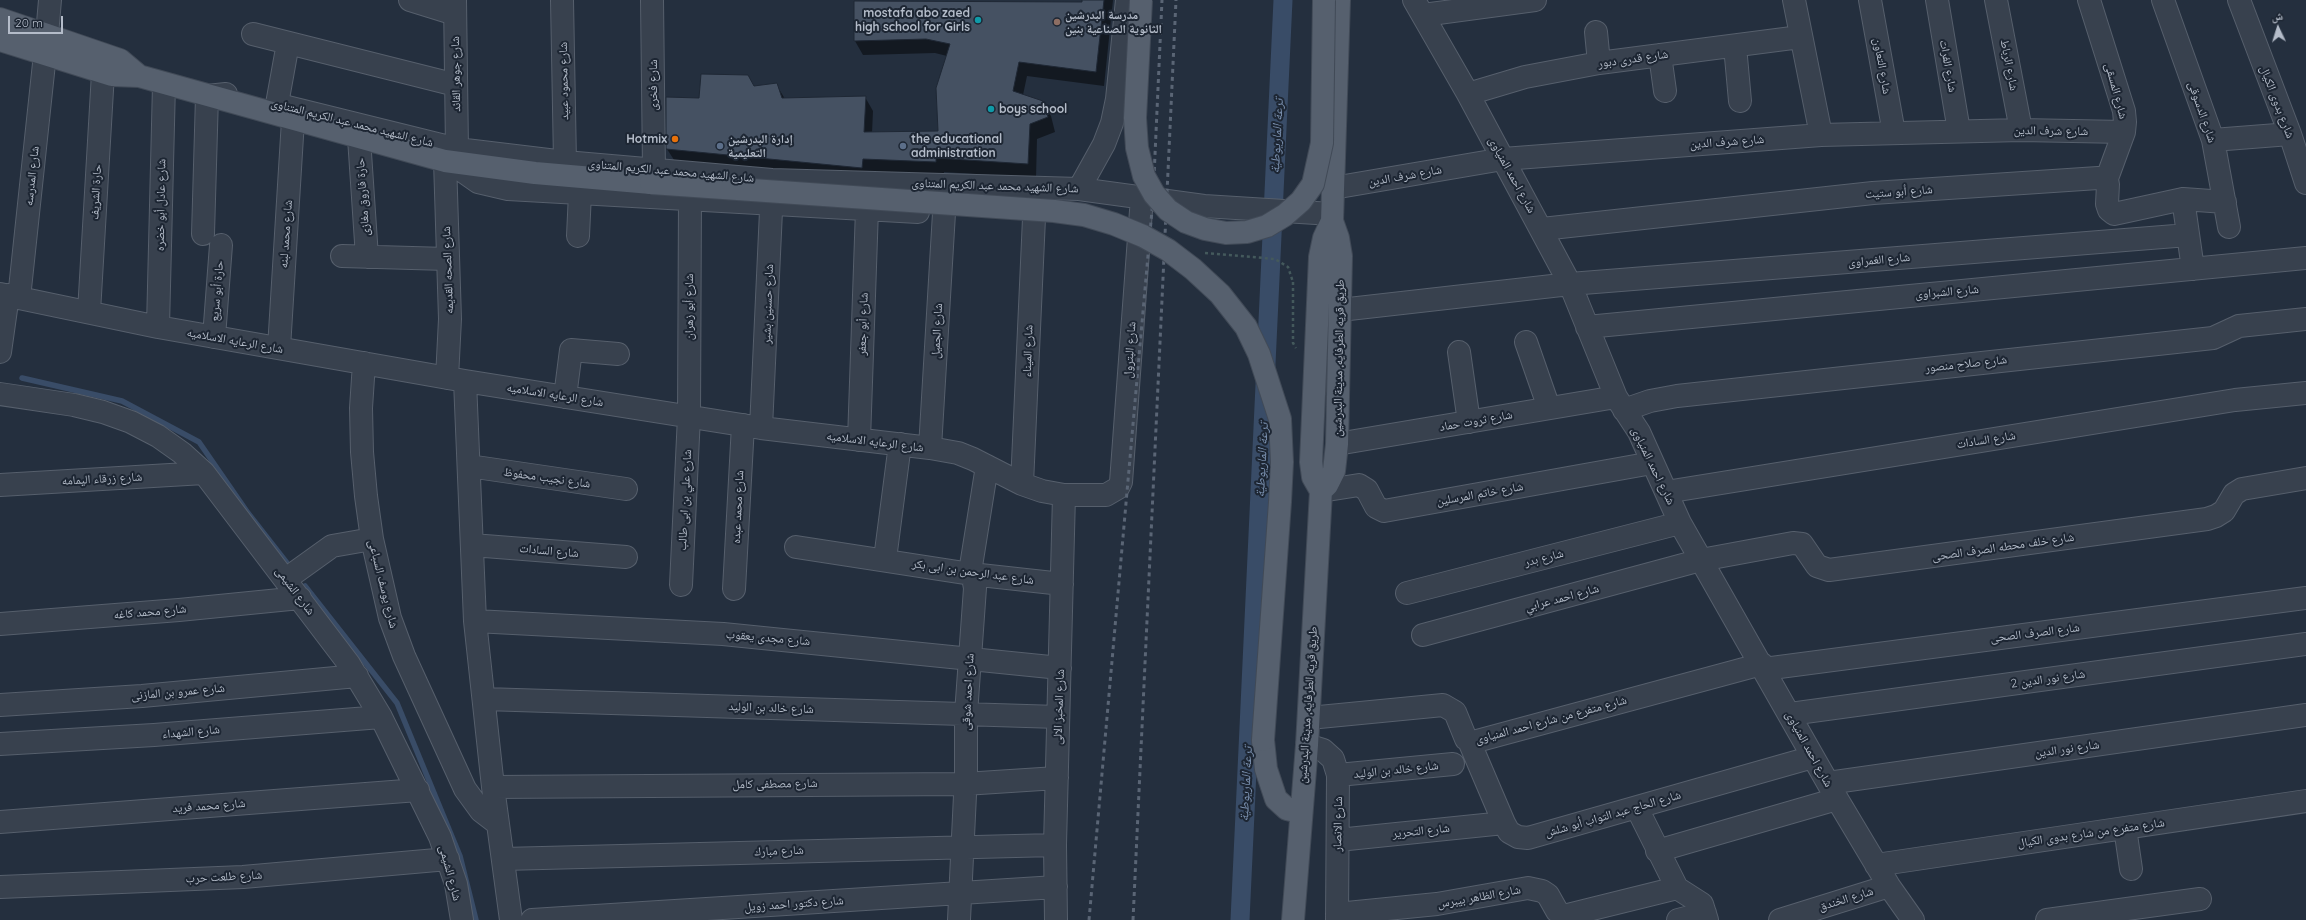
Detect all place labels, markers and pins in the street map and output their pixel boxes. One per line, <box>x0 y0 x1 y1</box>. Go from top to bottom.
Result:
place label: mostafa abo zaed high school for Girls <box>855 6 970 34</box>
place label: مدرسة البدرشين الثانوية الصناعية بنين <box>1065 8 1162 36</box>
marker: mostafa abo zaed high school for Girls <box>973 15 983 25</box>
marker: مدرسة البدرشين الثانوية الصناعية بنين <box>1052 17 1062 27</box>
place label: boys school <box>999 102 1067 116</box>
marker: boys school <box>986 104 996 114</box>
place label: Hotmix <box>626 132 667 146</box>
place label: إدارة البدرشين التعليمية <box>728 132 793 160</box>
place label: the educational administration <box>911 132 1002 160</box>
marker: Hotmix <box>670 134 680 144</box>
marker: إدارة البدرشين التعليمية <box>715 141 725 151</box>
marker: the educational administration <box>898 141 908 151</box>

